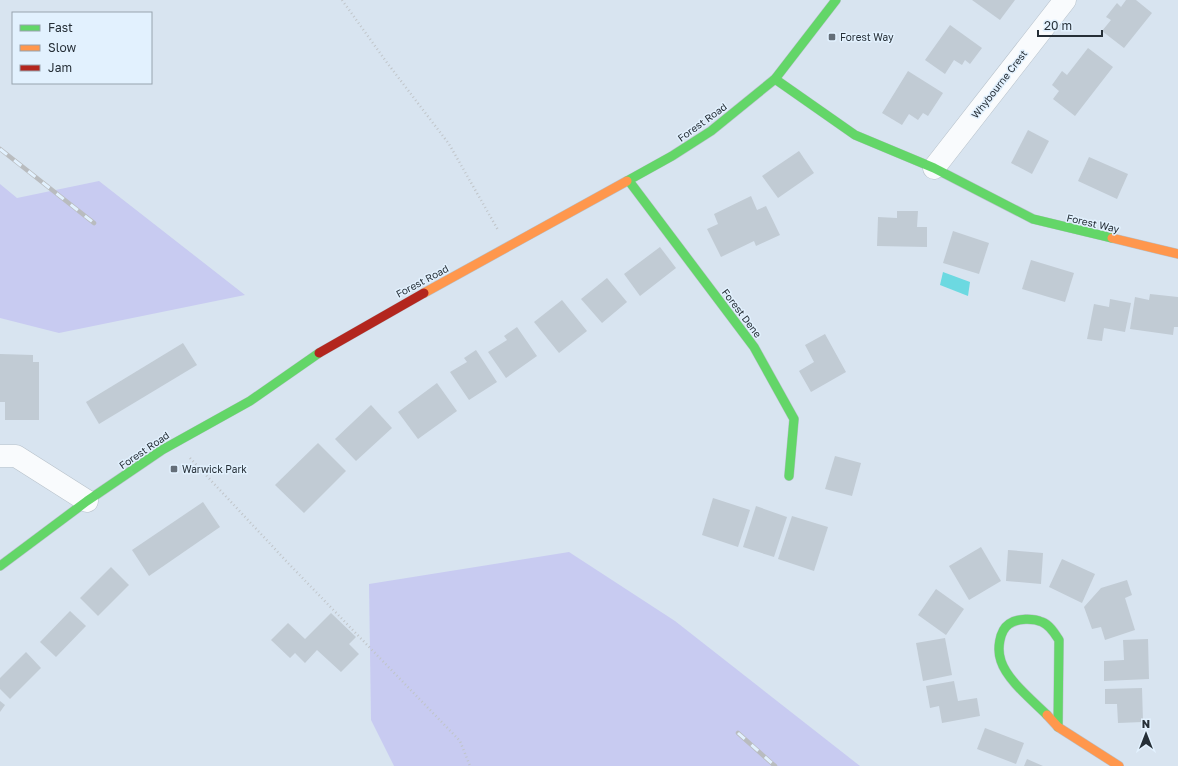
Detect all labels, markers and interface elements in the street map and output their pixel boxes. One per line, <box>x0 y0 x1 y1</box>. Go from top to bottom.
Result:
legend <box>12 12 152 84</box>
scale bar <box>1038 12 1102 38</box>
text: 20 m <box>1044 18 1072 33</box>
text: Fast <box>48 20 73 35</box>
place label: Forest Way <box>840 31 894 43</box>
marker: Forest Way <box>827 32 837 42</box>
text: Slow <box>48 40 76 55</box>
street label: Whybourne Crest <box>969 47 1029 121</box>
text: Jam <box>48 60 72 75</box>
street label: Forest Road <box>675 100 729 144</box>
street label: Forest Way <box>1066 211 1121 235</box>
street label: Forest Road <box>394 262 450 300</box>
street label: Forest Dene <box>720 286 764 340</box>
street label: Forest Road <box>117 429 171 471</box>
place label: Warwick Park <box>182 463 247 475</box>
marker: Warwick Park <box>169 464 179 474</box>
north arrow <box>1126 714 1166 754</box>
text: N <box>1142 717 1150 730</box>

